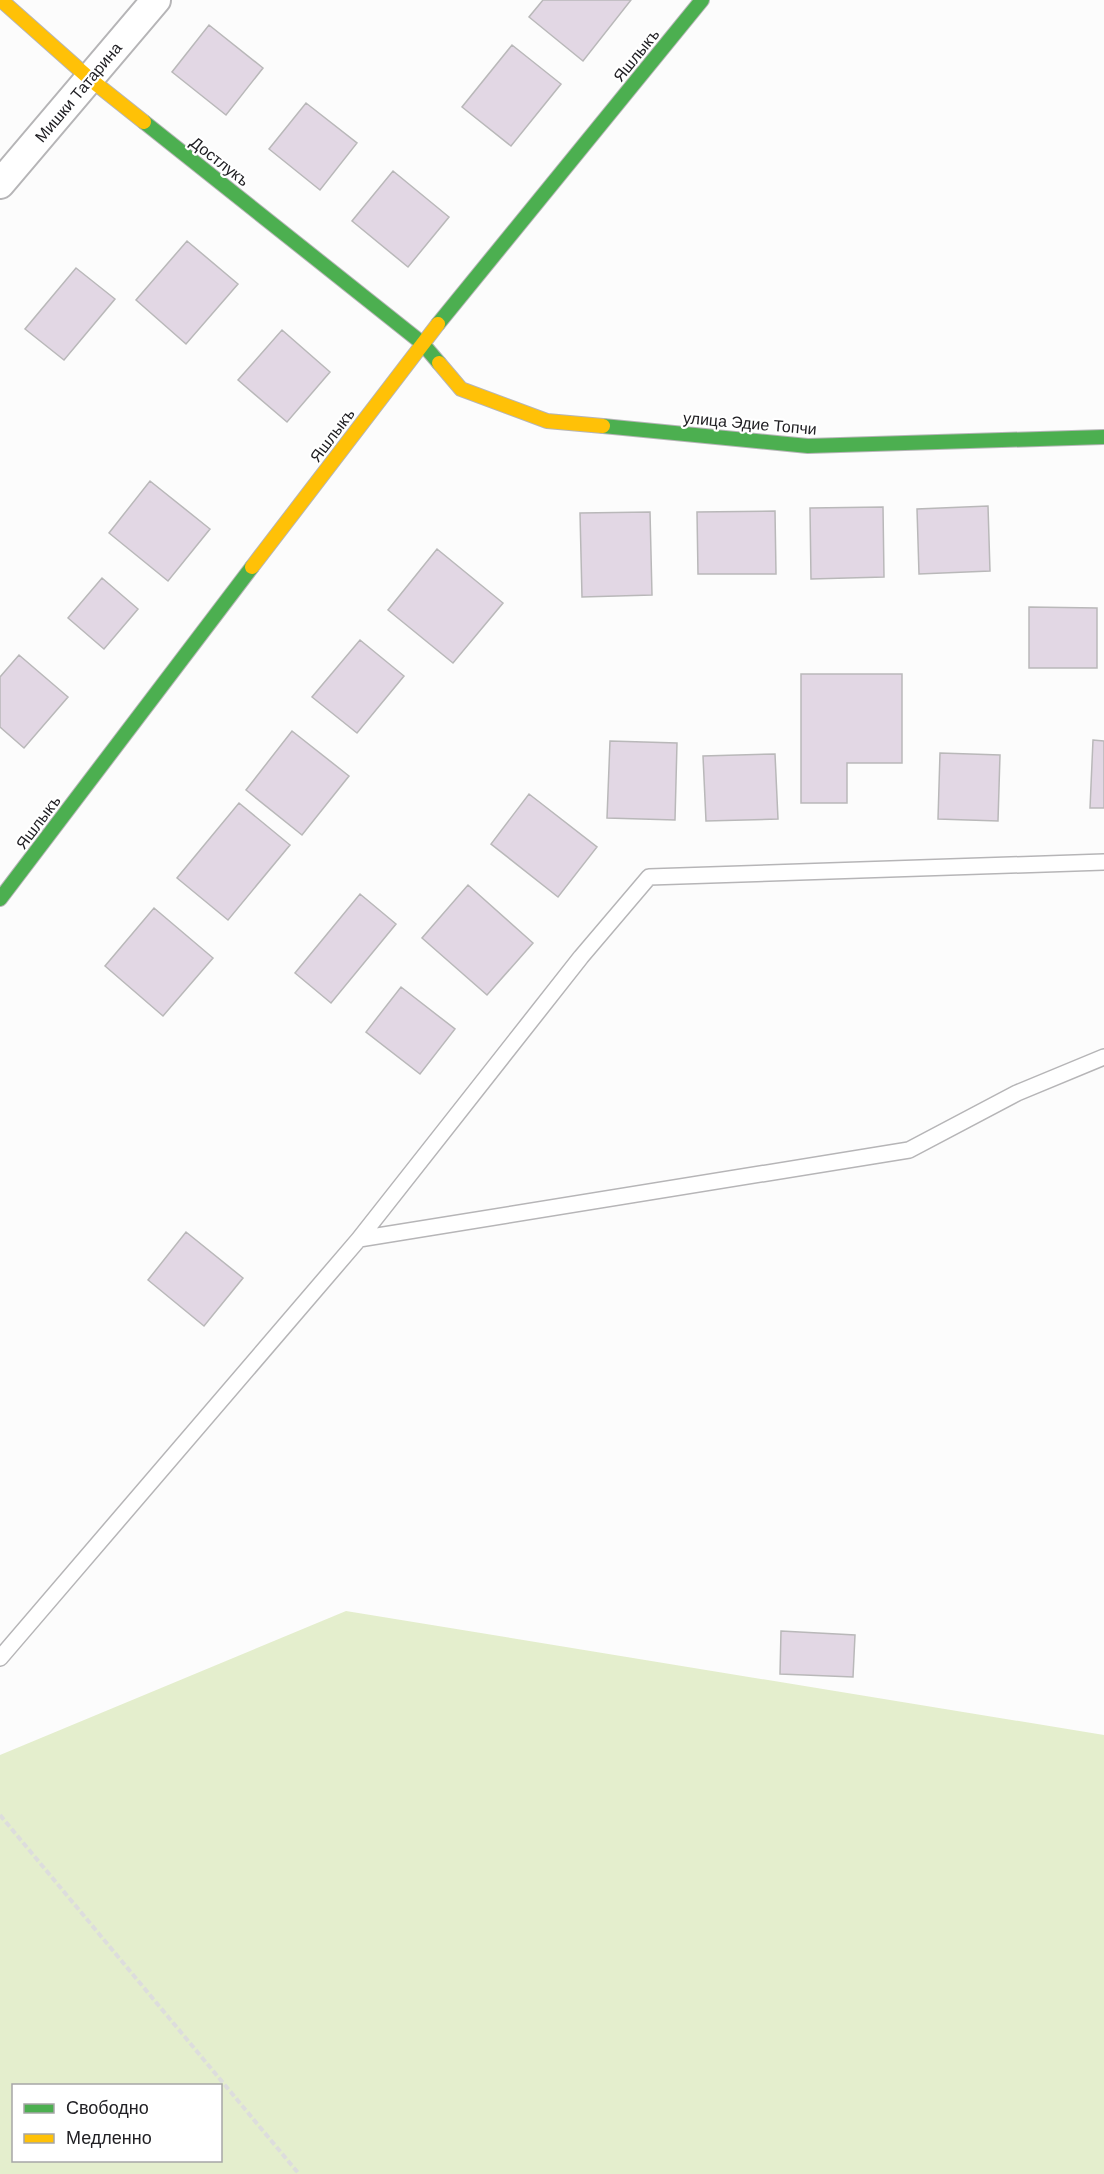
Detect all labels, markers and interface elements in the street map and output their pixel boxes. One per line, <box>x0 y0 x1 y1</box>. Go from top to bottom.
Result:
street label: Яшлыкъ <box>609 25 664 86</box>
street label: Мишки Татарина <box>30 38 127 147</box>
street label: Достлукъ <box>186 132 253 191</box>
street label: Яшлыкъ <box>305 404 360 466</box>
street label: улица Эдие Топчи <box>682 407 818 440</box>
street label: Яшлыкъ <box>11 791 66 853</box>
legend <box>12 2084 222 2162</box>
text: Свободно <box>66 2096 149 2120</box>
text: Медленно <box>66 2126 152 2150</box>

